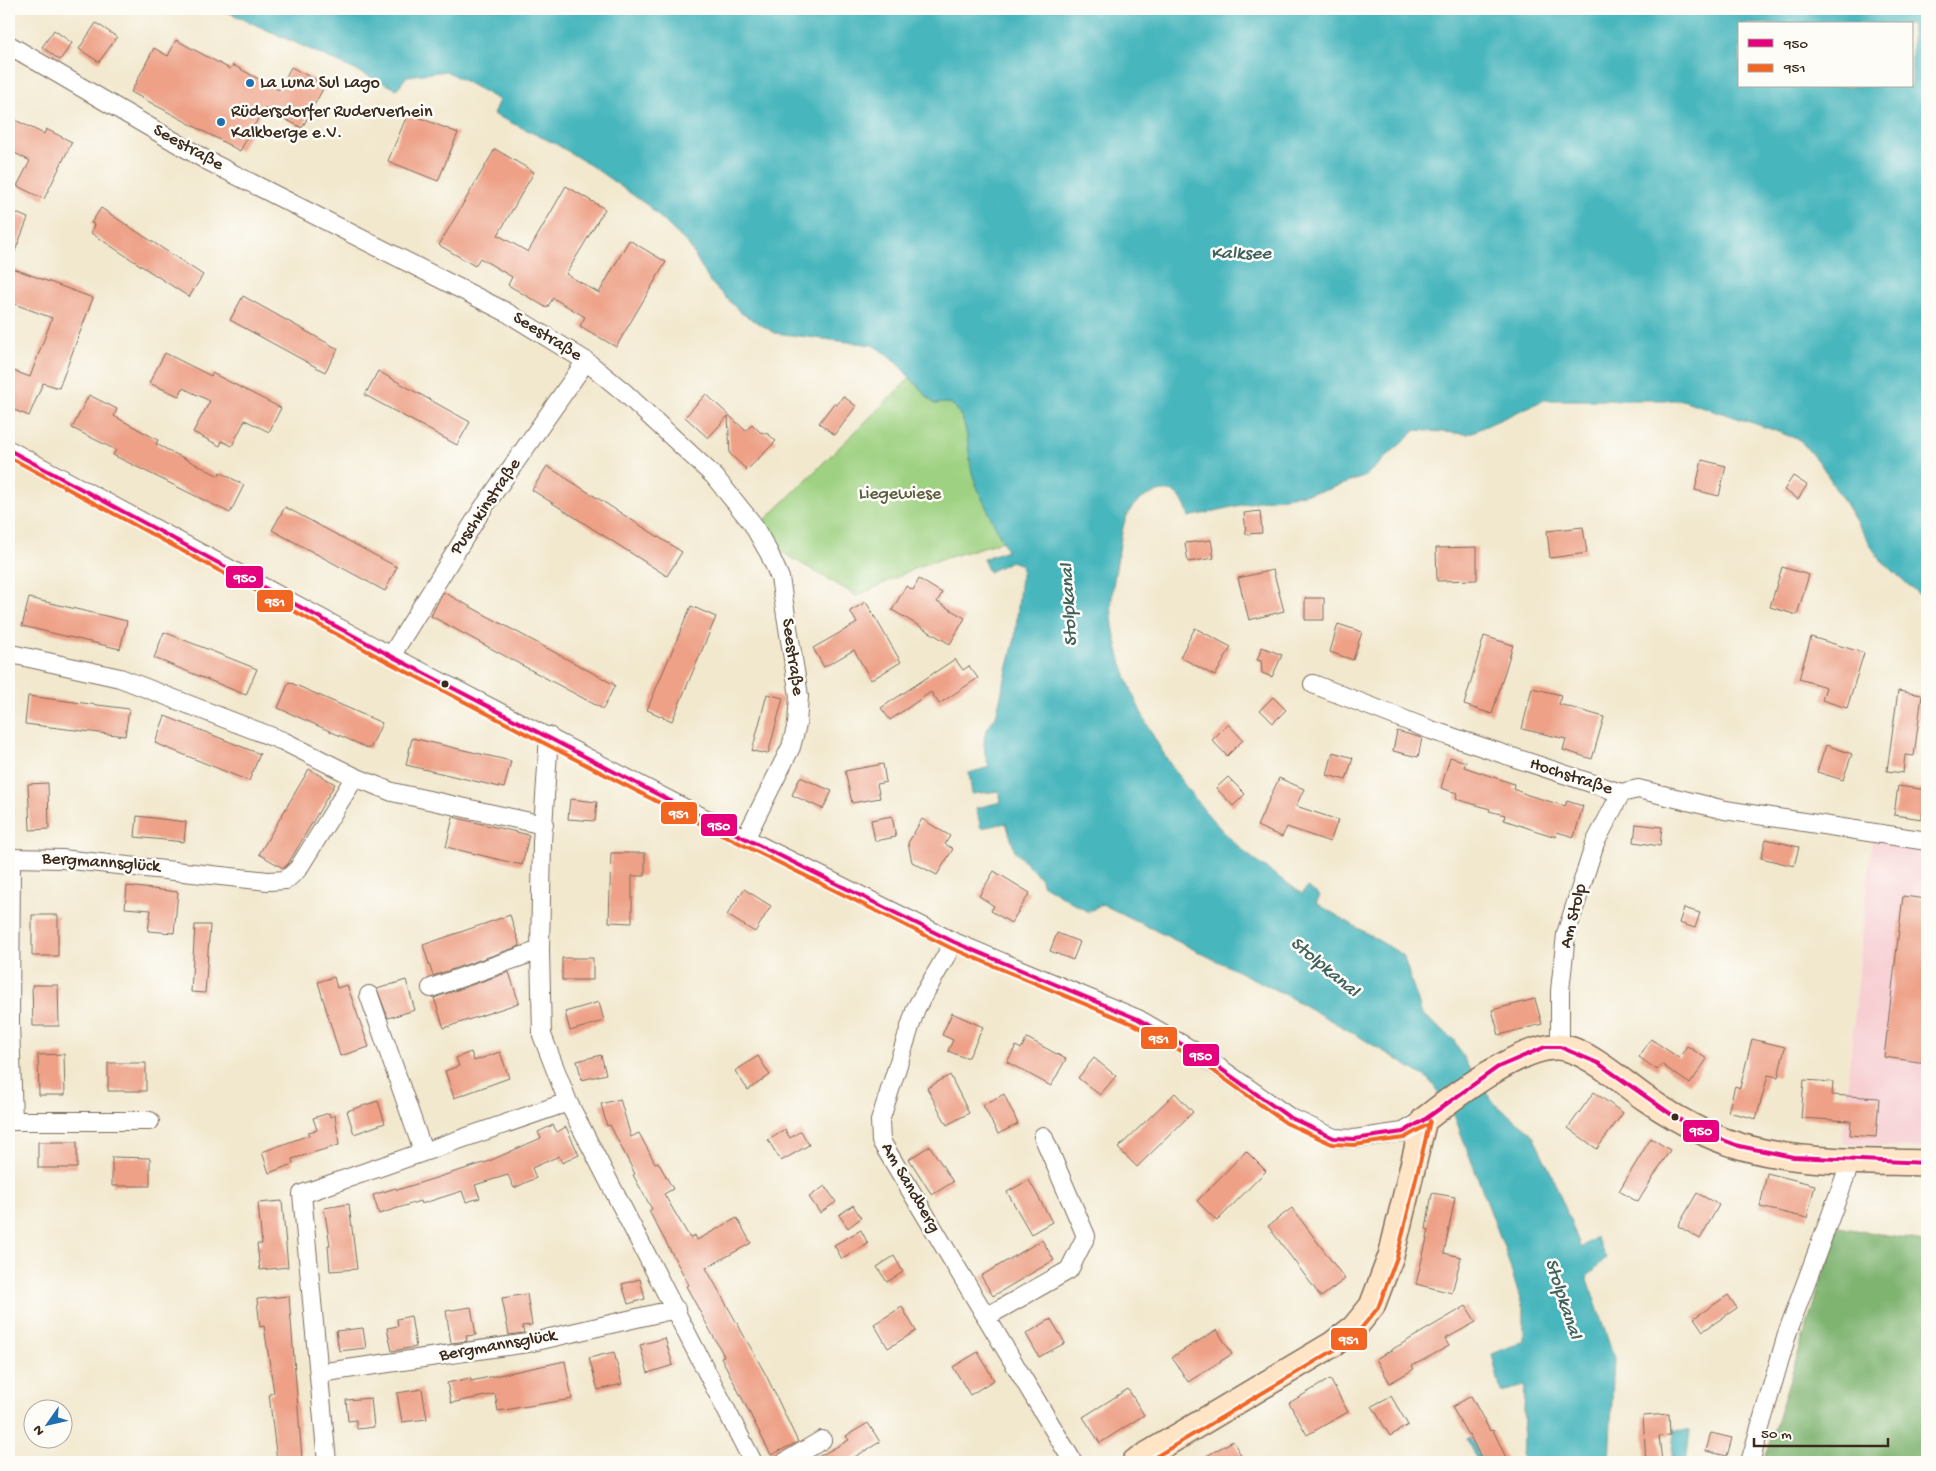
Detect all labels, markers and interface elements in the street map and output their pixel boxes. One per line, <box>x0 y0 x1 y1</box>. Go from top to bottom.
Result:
legend <box>1738 22 1914 88</box>
text: 950 <box>1783 36 1808 54</box>
text: 951 <box>1783 60 1805 78</box>
place label: La Luna Sul Lago <box>260 73 380 94</box>
marker: La Luna Sul Lago <box>244 77 256 89</box>
place label: Rüdersdorfer Ruderverhein Kalkberge e.V. <box>231 102 433 144</box>
marker: Rüdersdorfer Ruderverhein Kalkberge e.V. <box>215 116 227 128</box>
street label: Seestraße <box>149 120 228 176</box>
water label: Kalksee <box>1211 243 1272 266</box>
street label: Seestraße <box>509 308 586 367</box>
street label: Puschkinstraße <box>445 454 526 560</box>
park label: Liegewiese <box>859 484 942 505</box>
water label: Stolpkanal <box>1056 561 1084 647</box>
line badge: 950 <box>225 565 264 589</box>
text: 950 <box>233 571 256 588</box>
line badge: 951 <box>256 589 294 613</box>
text: 951 <box>264 595 285 612</box>
street label: Seestraße <box>776 617 808 698</box>
unlabelled marker <box>440 679 450 689</box>
street label: Hochstraße <box>1527 754 1616 800</box>
line badge: 951 <box>660 801 698 825</box>
text: 951 <box>668 807 689 824</box>
line badge: 950 <box>700 813 738 837</box>
text: 950 <box>707 819 730 836</box>
street label: Bergmannsglück <box>40 848 163 878</box>
street label: Am Stolp <box>1556 882 1592 950</box>
water label: Stolpkanal <box>1285 933 1364 1005</box>
line badge: 951 <box>1140 1026 1178 1050</box>
text: 951 <box>1148 1032 1169 1049</box>
line badge: 950 <box>1182 1043 1220 1067</box>
text: 950 <box>1189 1049 1212 1066</box>
unlabelled marker <box>1670 1112 1680 1122</box>
line badge: 950 <box>1682 1119 1720 1143</box>
text: 950 <box>1689 1124 1712 1141</box>
street label: Am Sandberg <box>876 1139 944 1237</box>
water label: Stolpkanal <box>1538 1256 1586 1344</box>
street label: Bergmannsglück <box>437 1325 560 1367</box>
line badge: 951 <box>1330 1327 1368 1351</box>
text: 951 <box>1338 1333 1359 1350</box>
north arrow <box>22 1398 72 1448</box>
scale bar <box>1754 1416 1887 1448</box>
text: N <box>30 1421 49 1438</box>
text: 50 m <box>1761 1426 1792 1444</box>

